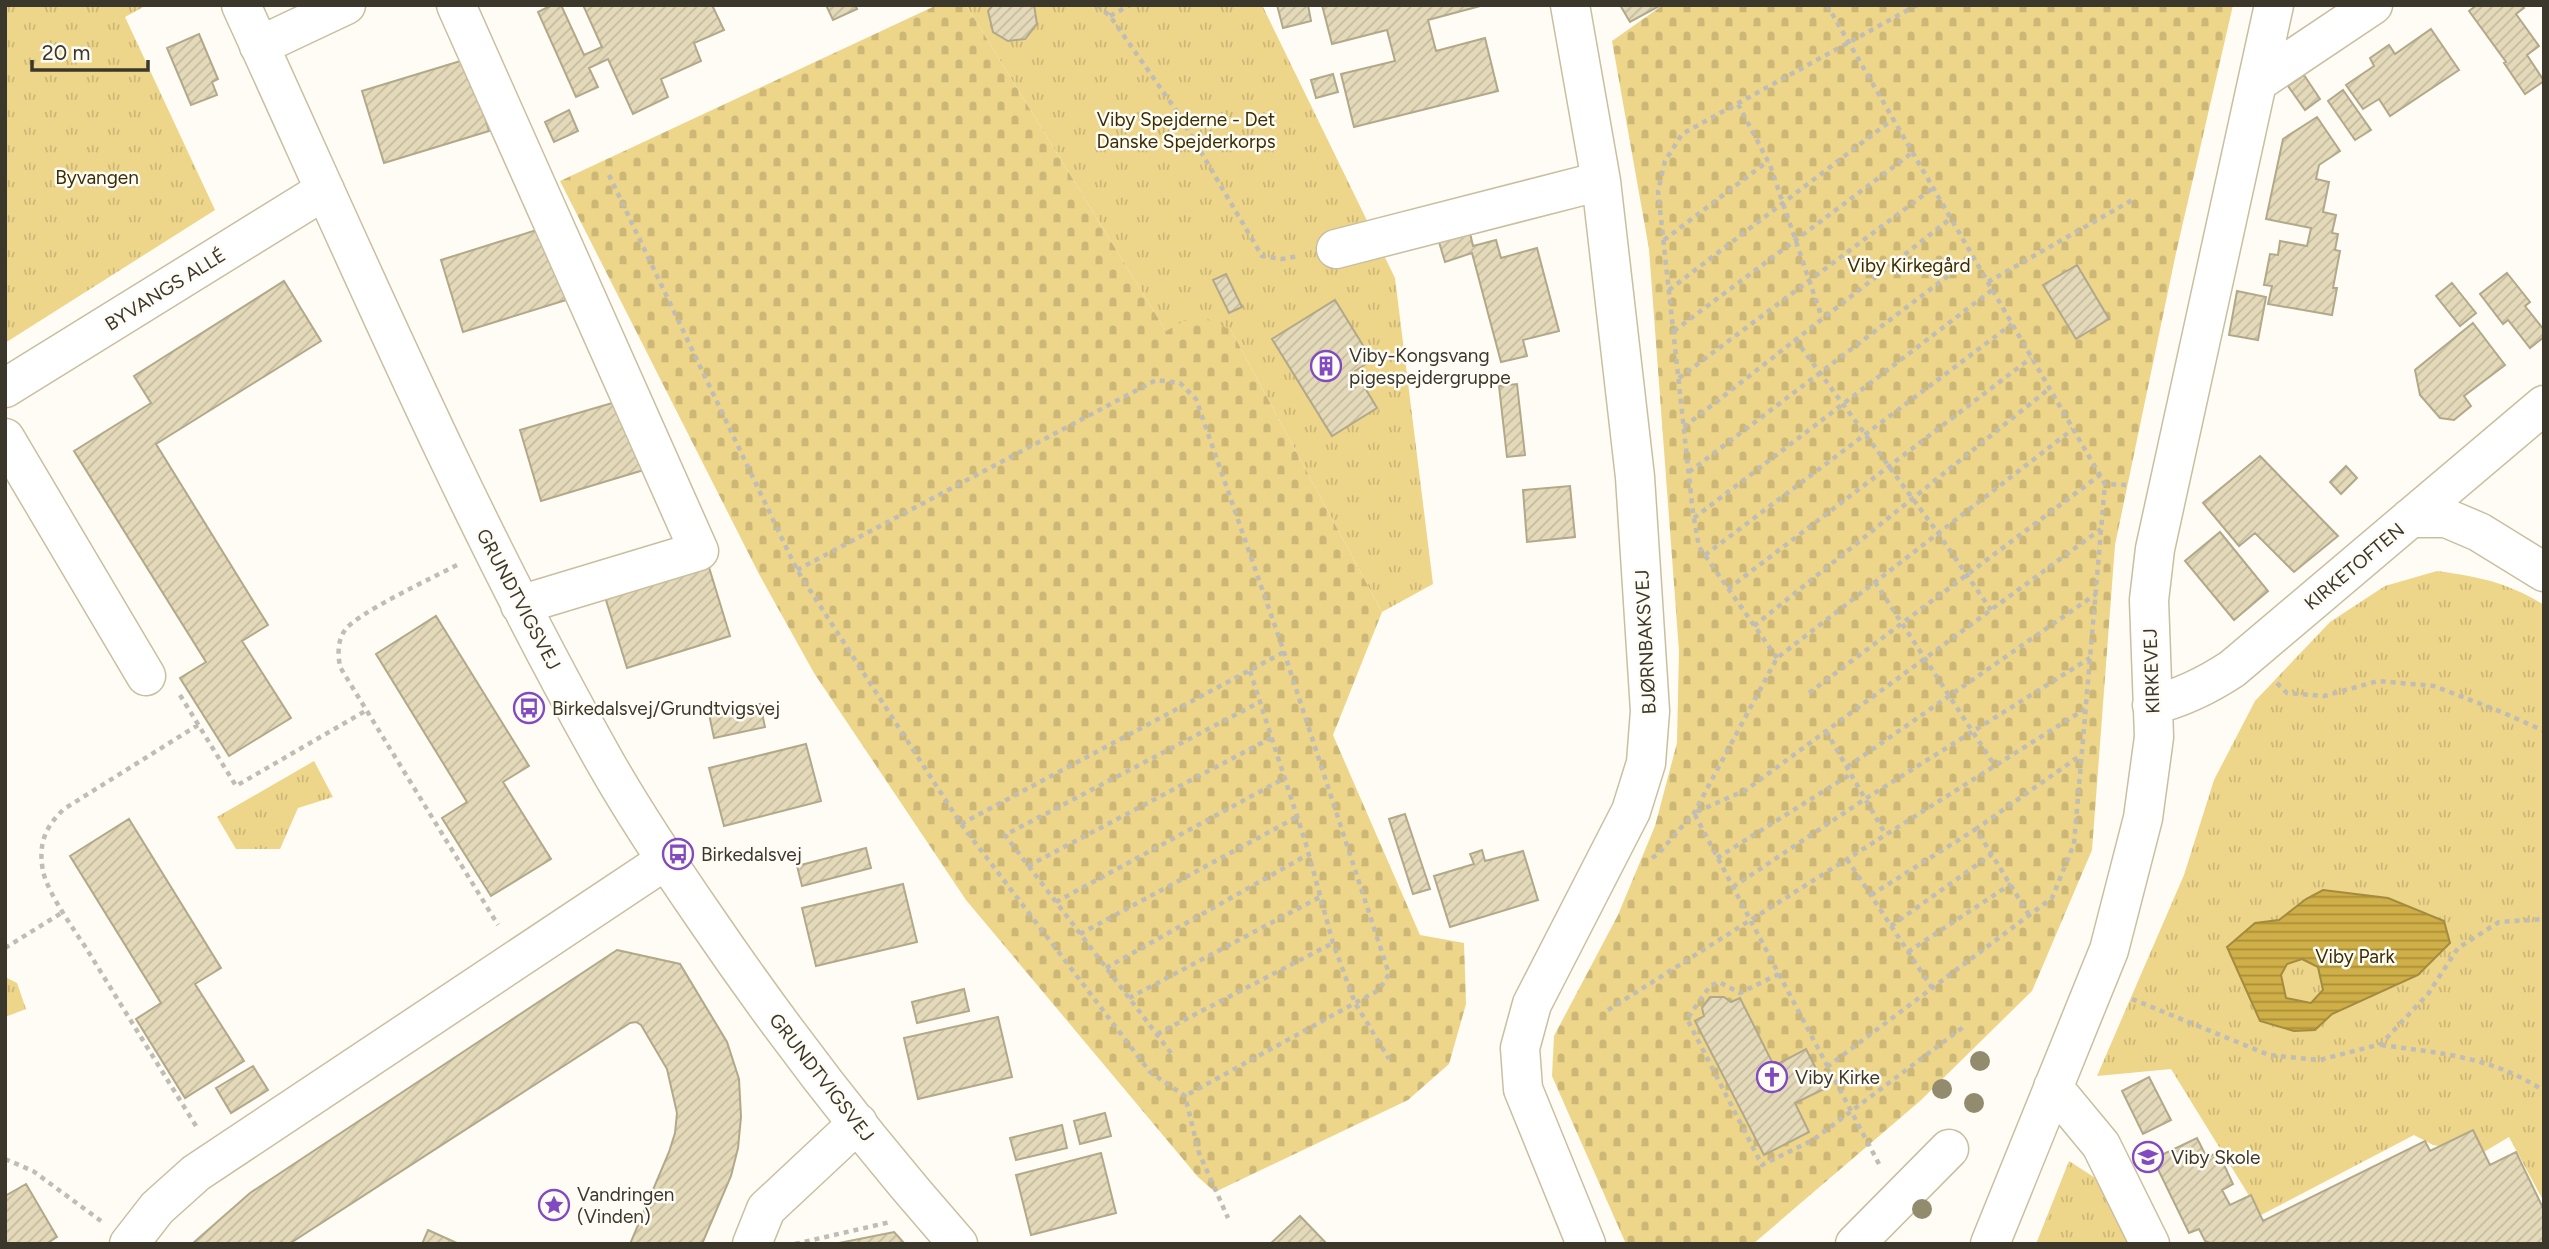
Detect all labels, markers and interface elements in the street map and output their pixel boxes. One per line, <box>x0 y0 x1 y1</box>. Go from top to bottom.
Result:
scale bar <box>32 28 147 72</box>
text: 20 m <box>42 40 90 65</box>
park label: Viby Spejderne - Det Danske Spejderkorps <box>1096 108 1276 153</box>
park label: Byvangen <box>55 166 139 189</box>
street label: BYVANGS ALLÉ <box>101 243 230 336</box>
park label: Viby Kirkegård <box>1847 254 1971 277</box>
place label: Viby-Kongsvang pigespejdergruppe <box>1349 344 1511 389</box>
building icon: Viby-Kongsvang pigespejdergruppe <box>1309 349 1343 383</box>
street label: KIRKETOFTEN <box>2300 518 2409 615</box>
street label: GRUNDTVIGSVEJ <box>472 525 565 674</box>
street label: BJØRNBAKSVEJ <box>1630 569 1661 715</box>
street label: KIRKEVEJ <box>2139 628 2164 714</box>
bus stop icon: Birkedalsvej/Grundtvigsvej <box>512 691 546 725</box>
place label: Birkedalsvej/Grundtvigsvej <box>552 697 780 720</box>
bus stop icon: Birkedalsvej <box>661 837 695 871</box>
place label: Birkedalsvej <box>701 843 802 866</box>
park label: Viby Park <box>2315 945 2395 968</box>
street label: GRUNDTVIGSVEJ <box>764 1009 879 1146</box>
church icon: Viby Kirke <box>1755 1060 1789 1094</box>
place label: Viby Kirke <box>1795 1066 1880 1089</box>
school or university icon: Viby Skole <box>2131 1140 2165 1174</box>
place label: Viby Skole <box>2171 1146 2260 1169</box>
place label: Vandringen (Vinden) <box>577 1183 674 1228</box>
place icon: Vandringen (Vinden) <box>537 1188 571 1222</box>

